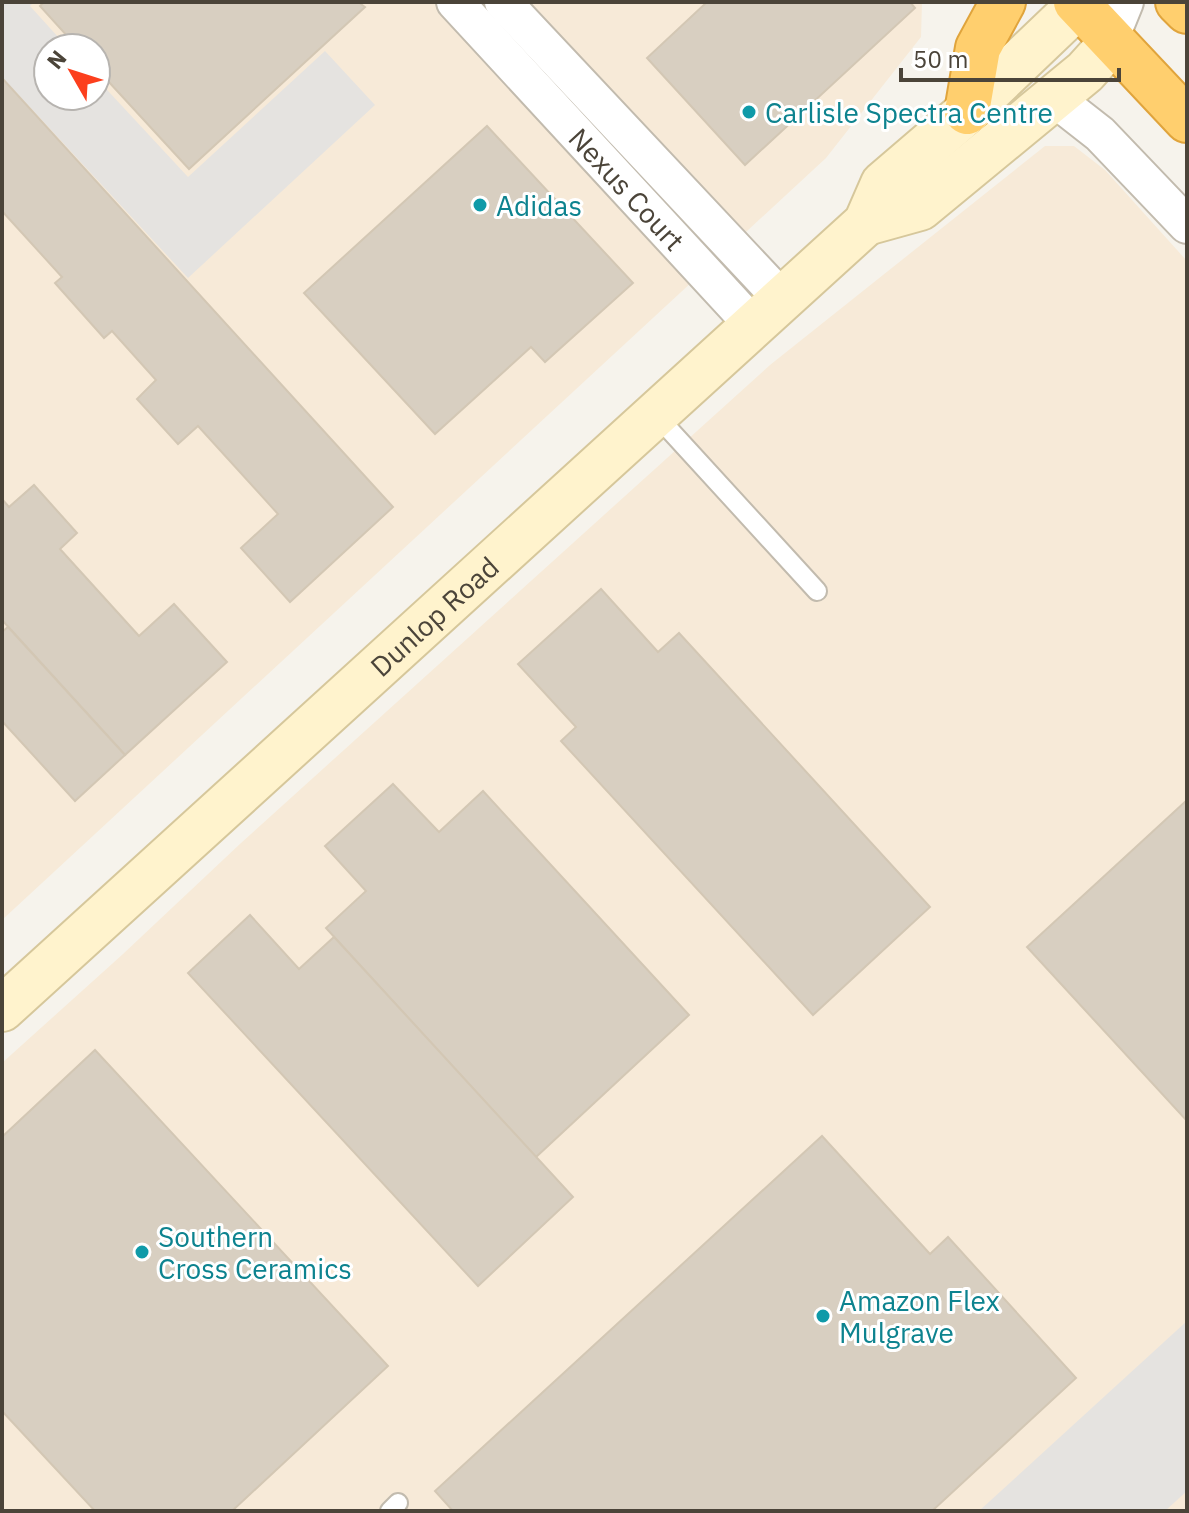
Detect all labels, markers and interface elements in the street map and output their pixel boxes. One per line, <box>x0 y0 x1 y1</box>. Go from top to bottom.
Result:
north arrow <box>32 32 112 112</box>
scale bar <box>901 32 1119 82</box>
text: 50 m <box>913 43 968 75</box>
text: N <box>40 44 72 74</box>
place label: Carlisle Spectra Centre <box>765 94 1053 131</box>
marker: Carlisle Spectra Centre <box>740 103 758 121</box>
street label: Nexus Court <box>561 119 693 258</box>
place label: Adidas <box>496 187 582 224</box>
marker: Adidas <box>471 196 489 214</box>
street label: Dunlop Road <box>362 548 506 684</box>
place label: Southern Cross Ceramics <box>158 1218 352 1287</box>
marker: Southern Cross Ceramics <box>133 1243 151 1261</box>
place label: Amazon Flex Mulgrave <box>839 1282 1000 1351</box>
marker: Amazon Flex Mulgrave <box>814 1307 832 1325</box>

